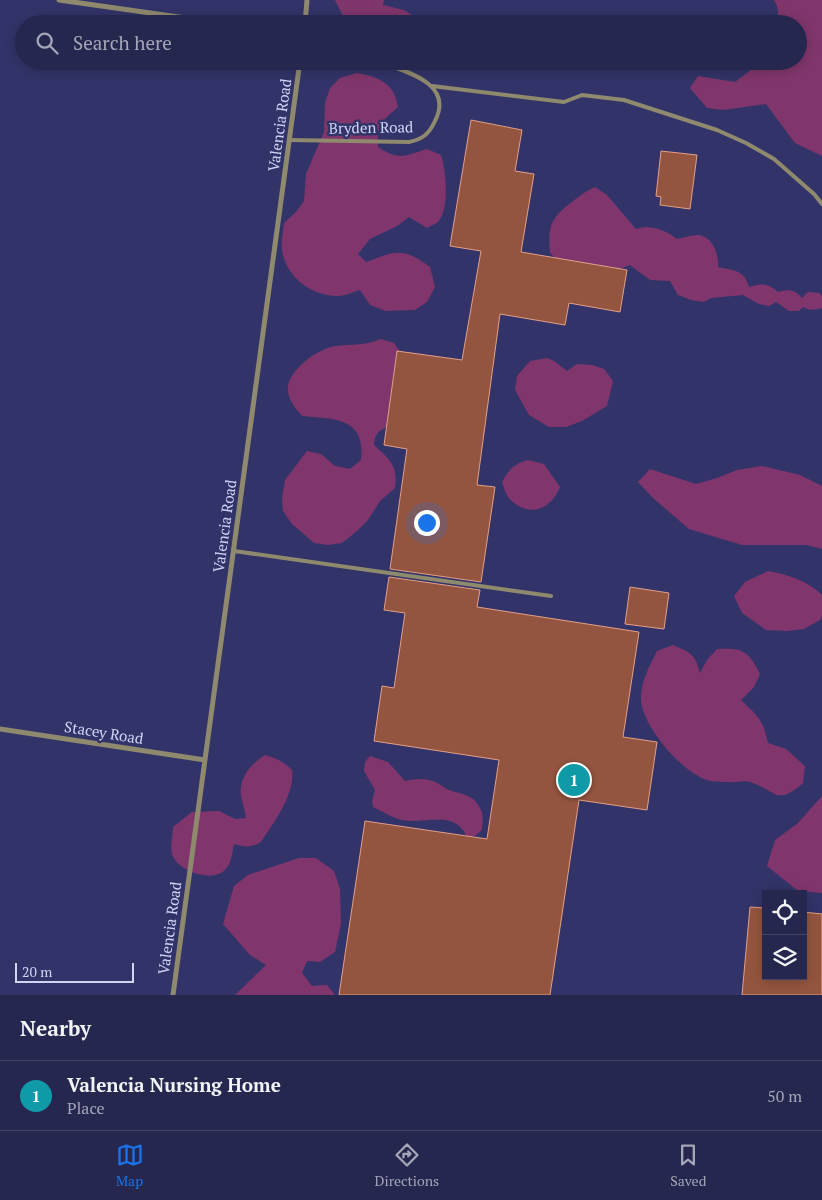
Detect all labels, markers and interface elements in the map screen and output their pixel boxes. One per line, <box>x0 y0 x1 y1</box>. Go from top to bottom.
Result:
search box <box>15 15 807 70</box>
icon: search <box>33 29 61 57</box>
text: Search here <box>73 30 172 55</box>
street label: Valencia Road <box>263 77 295 173</box>
street label: Bryden Road <box>328 116 414 138</box>
street label: Valencia Road <box>208 478 240 574</box>
your location <box>414 510 440 536</box>
street label: Stacey Road <box>63 716 145 748</box>
pin: 1 <box>558 761 590 799</box>
street label: Valencia Road <box>153 880 185 976</box>
map controls <box>762 890 807 980</box>
button: locate <box>762 890 807 935</box>
button: layers <box>762 935 807 980</box>
scale bar <box>15 960 134 983</box>
text: 20 m <box>22 962 52 981</box>
text: Nearby <box>20 1014 91 1042</box>
text: Valencia Nursing Home <box>67 1072 281 1097</box>
text: 1 <box>31 1085 41 1107</box>
text: 50 m <box>767 1085 802 1107</box>
text: Place <box>67 1097 105 1119</box>
tab: Map <box>116 1141 144 1190</box>
tab: Directions <box>375 1141 439 1190</box>
tab: Saved <box>670 1141 706 1190</box>

